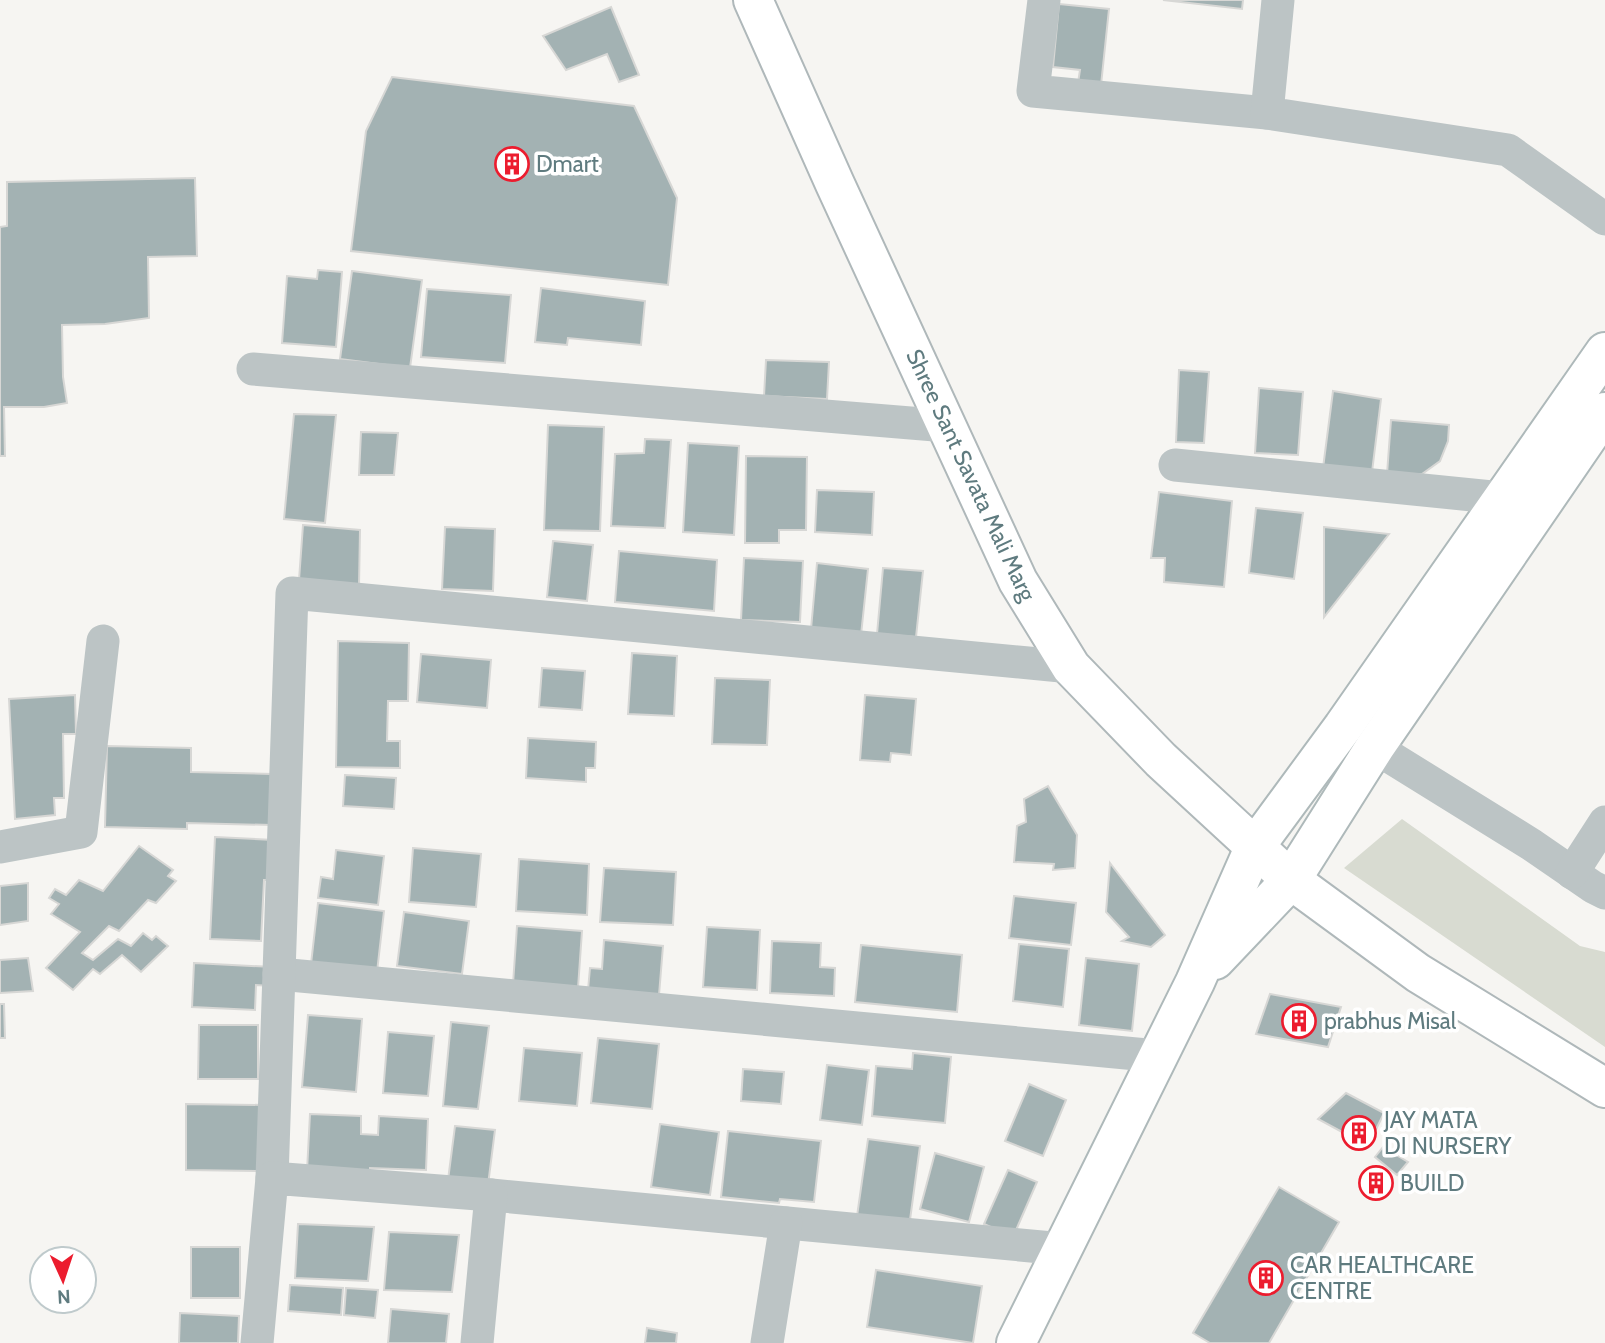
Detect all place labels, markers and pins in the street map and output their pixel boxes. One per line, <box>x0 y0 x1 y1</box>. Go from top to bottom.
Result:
building icon: Dmart <box>493 145 531 183</box>
place label: Dmart <box>536 150 599 178</box>
building icon: prabhus Misal <box>1280 1002 1318 1040</box>
place label: prabhus Misal <box>1324 1007 1457 1035</box>
place label: JAY MATA DI NURSERY <box>1383 1106 1512 1160</box>
building icon: JAY MATA DI NURSERY <box>1340 1114 1378 1152</box>
building icon: BUILD <box>1357 1164 1395 1202</box>
place label: BUILD <box>1400 1169 1465 1197</box>
place label: CAR HEALTHCARE CENTRE <box>1290 1251 1474 1305</box>
building icon: CAR HEALTHCARE CENTRE <box>1247 1259 1285 1297</box>

